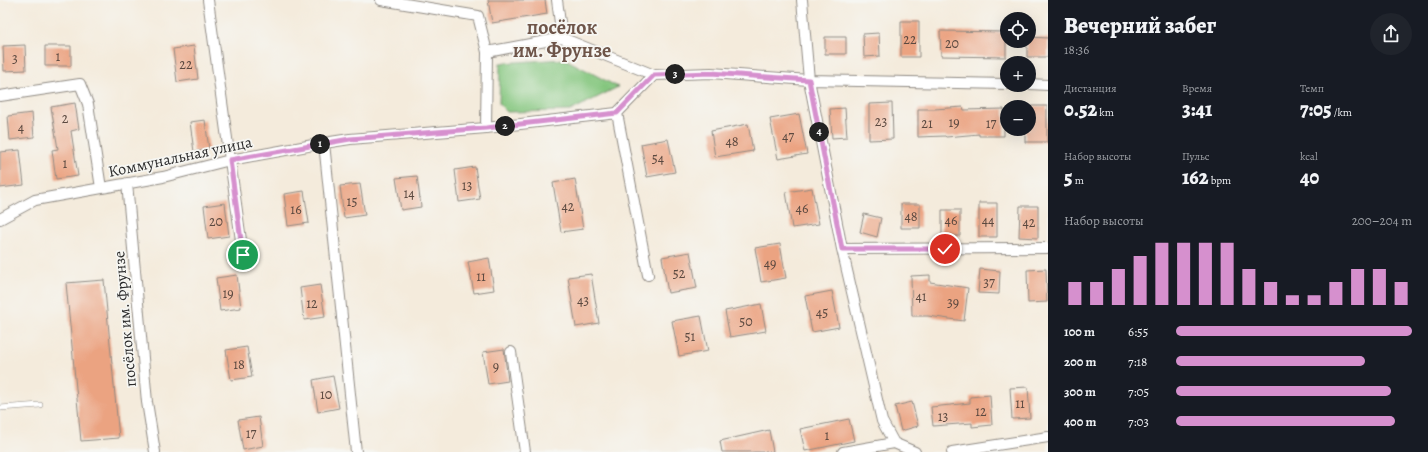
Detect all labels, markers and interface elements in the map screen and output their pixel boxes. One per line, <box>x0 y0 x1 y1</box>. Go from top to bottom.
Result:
text: Вечерний забег <box>1064 11 1216 41</box>
map controls <box>1000 12 1036 136</box>
button: locate <box>1000 12 1036 48</box>
button: share <box>1370 13 1412 55</box>
district label: посёлок им. Фрунзе <box>513 14 611 64</box>
house number: 22 <box>903 30 917 49</box>
house number: 20 <box>945 34 959 53</box>
text: 18:36 <box>1064 41 1089 58</box>
house number: 1 <box>56 47 61 66</box>
house number: 3 <box>12 49 18 68</box>
house number: 22 <box>179 55 193 74</box>
button: + <box>1000 56 1036 92</box>
pin: 3 <box>665 64 685 84</box>
text: 3 <box>673 66 677 81</box>
text: Дистанция <box>1064 81 1116 96</box>
text: Время <box>1182 81 1212 96</box>
text: Темп <box>1300 81 1324 96</box>
text: 0.52 <box>1064 96 1097 123</box>
text: 3:41 <box>1182 96 1212 123</box>
text: 7:05 <box>1300 96 1332 123</box>
button: − <box>1000 100 1036 136</box>
text: km <box>1097 105 1114 120</box>
text: /km <box>1332 105 1352 120</box>
house number: 2 <box>62 109 69 128</box>
house number: 23 <box>875 112 887 131</box>
house number: 19 <box>948 113 960 132</box>
house number: 21 <box>921 114 933 133</box>
house number: 17 <box>986 114 996 133</box>
pin: 2 <box>495 116 515 136</box>
house number: 4 <box>18 118 24 137</box>
text: 2 <box>502 118 508 133</box>
pin: 4 <box>809 122 829 142</box>
text: 4 <box>816 124 822 139</box>
house number: 47 <box>782 127 794 146</box>
street label: Коммунальная улица <box>106 131 255 183</box>
house number: 48 <box>725 132 739 151</box>
pin: 1 <box>310 134 330 154</box>
text: 1 <box>318 136 322 151</box>
house number: 54 <box>652 149 664 168</box>
text: Набор высоты <box>1064 149 1131 164</box>
text: Пульс <box>1182 149 1210 164</box>
text: kcal <box>1300 149 1318 164</box>
house number: 1 <box>63 154 68 173</box>
text: 5 <box>1064 164 1073 191</box>
text: 162 <box>1182 164 1208 191</box>
text: 40 <box>1300 164 1319 191</box>
text: m <box>1073 173 1084 188</box>
text: bpm <box>1208 173 1231 188</box>
house number: 13 <box>462 176 472 195</box>
house number: 14 <box>403 184 415 203</box>
house number: 15 <box>347 192 357 211</box>
house number: 42 <box>562 197 575 216</box>
house number: 46 <box>796 199 808 218</box>
house number: 16 <box>290 200 302 219</box>
house number: 48 <box>904 207 918 226</box>
house number: 46 <box>945 211 957 230</box>
house number: 44 <box>982 211 994 230</box>
house number: 20 <box>209 212 223 231</box>
text: Набор высоты <box>1064 212 1144 229</box>
text: 200–204 m <box>1352 212 1412 229</box>
house number: 42 <box>1023 213 1036 232</box>
pin <box>928 232 962 266</box>
pin <box>226 238 260 272</box>
icon: check <box>934 238 956 260</box>
icon: arrive <box>232 244 254 266</box>
street label: посёлок им. Фрунзе <box>108 250 142 388</box>
house number: 49 <box>764 254 776 273</box>
house number: 52 <box>673 264 686 283</box>
house number: 11 <box>476 267 486 286</box>
house number: 37 <box>983 273 995 292</box>
house number: 19 <box>222 284 234 303</box>
house number: 41 <box>915 287 927 306</box>
house number: 43 <box>577 291 589 310</box>
house number: 39 <box>947 293 959 312</box>
house number: 12 <box>306 294 318 313</box>
house number: 45 <box>816 303 828 322</box>
house number: 50 <box>739 312 753 331</box>
text: 100 m <box>1064 323 1095 340</box>
text: 6:55 <box>1128 323 1148 340</box>
house number: 51 <box>685 327 696 346</box>
text: 200 m <box>1064 353 1097 370</box>
text: 7:18 <box>1128 353 1147 370</box>
house number: 18 <box>233 355 245 374</box>
house number: 9 <box>493 357 499 376</box>
text: 300 m <box>1064 383 1096 400</box>
text: 7:05 <box>1128 383 1149 400</box>
house number: 10 <box>320 385 332 404</box>
house number: 11 <box>1015 394 1025 413</box>
house number: 12 <box>975 402 987 421</box>
house number: 13 <box>938 407 948 426</box>
text: 400 m <box>1064 413 1096 430</box>
text: 7:03 <box>1128 413 1149 430</box>
house number: 17 <box>246 424 256 443</box>
house number: 1 <box>825 426 830 445</box>

